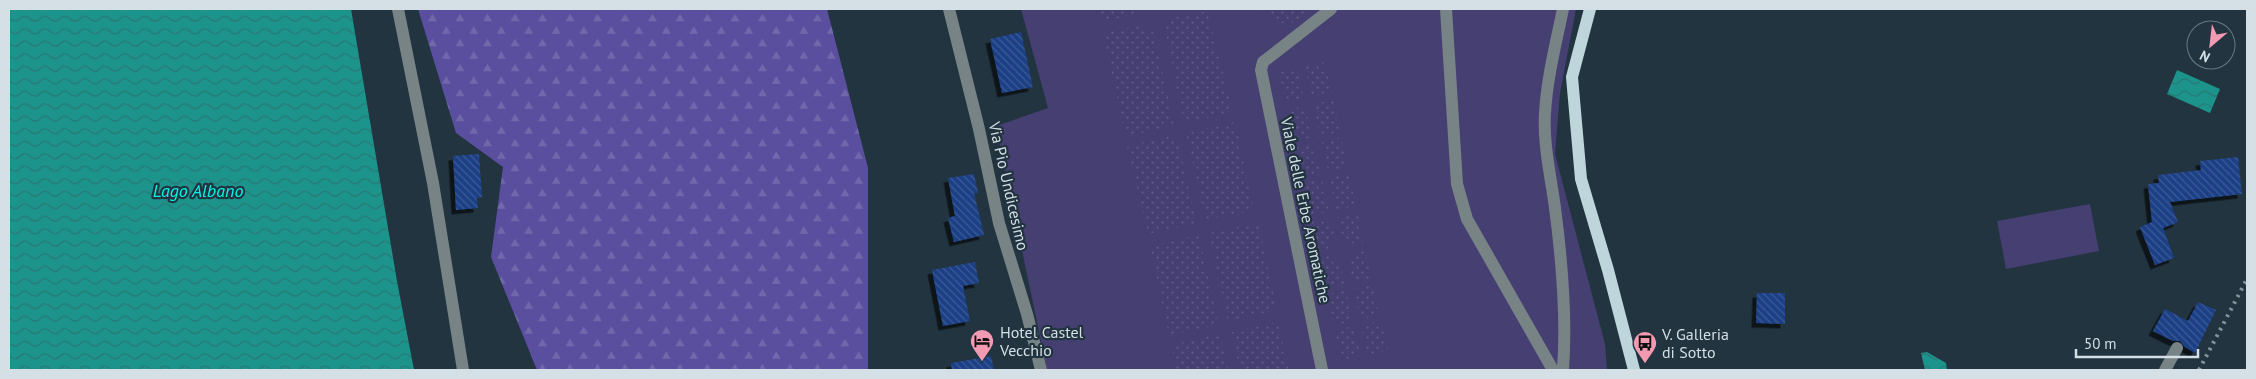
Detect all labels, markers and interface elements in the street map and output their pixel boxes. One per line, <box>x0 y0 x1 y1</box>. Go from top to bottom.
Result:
north arrow <box>2186 20 2236 70</box>
text: N <box>2197 46 2213 67</box>
street label: Viale delle Erbe Aromatiche <box>1276 114 1335 305</box>
street label: Via Pio Undicesimo <box>984 119 1034 252</box>
water label: Lago Albano <box>153 179 243 202</box>
place label: Hotel Castel Vecchio <box>999 322 1084 360</box>
place label: V. Galleria di Sotto <box>1661 324 1729 362</box>
scale bar <box>2076 326 2198 358</box>
hotel icon: Hotel Castel Vecchio <box>969 328 995 362</box>
bus stop icon: V. Galleria di Sotto <box>1632 330 1658 364</box>
text: 50 m <box>2084 334 2117 353</box>

